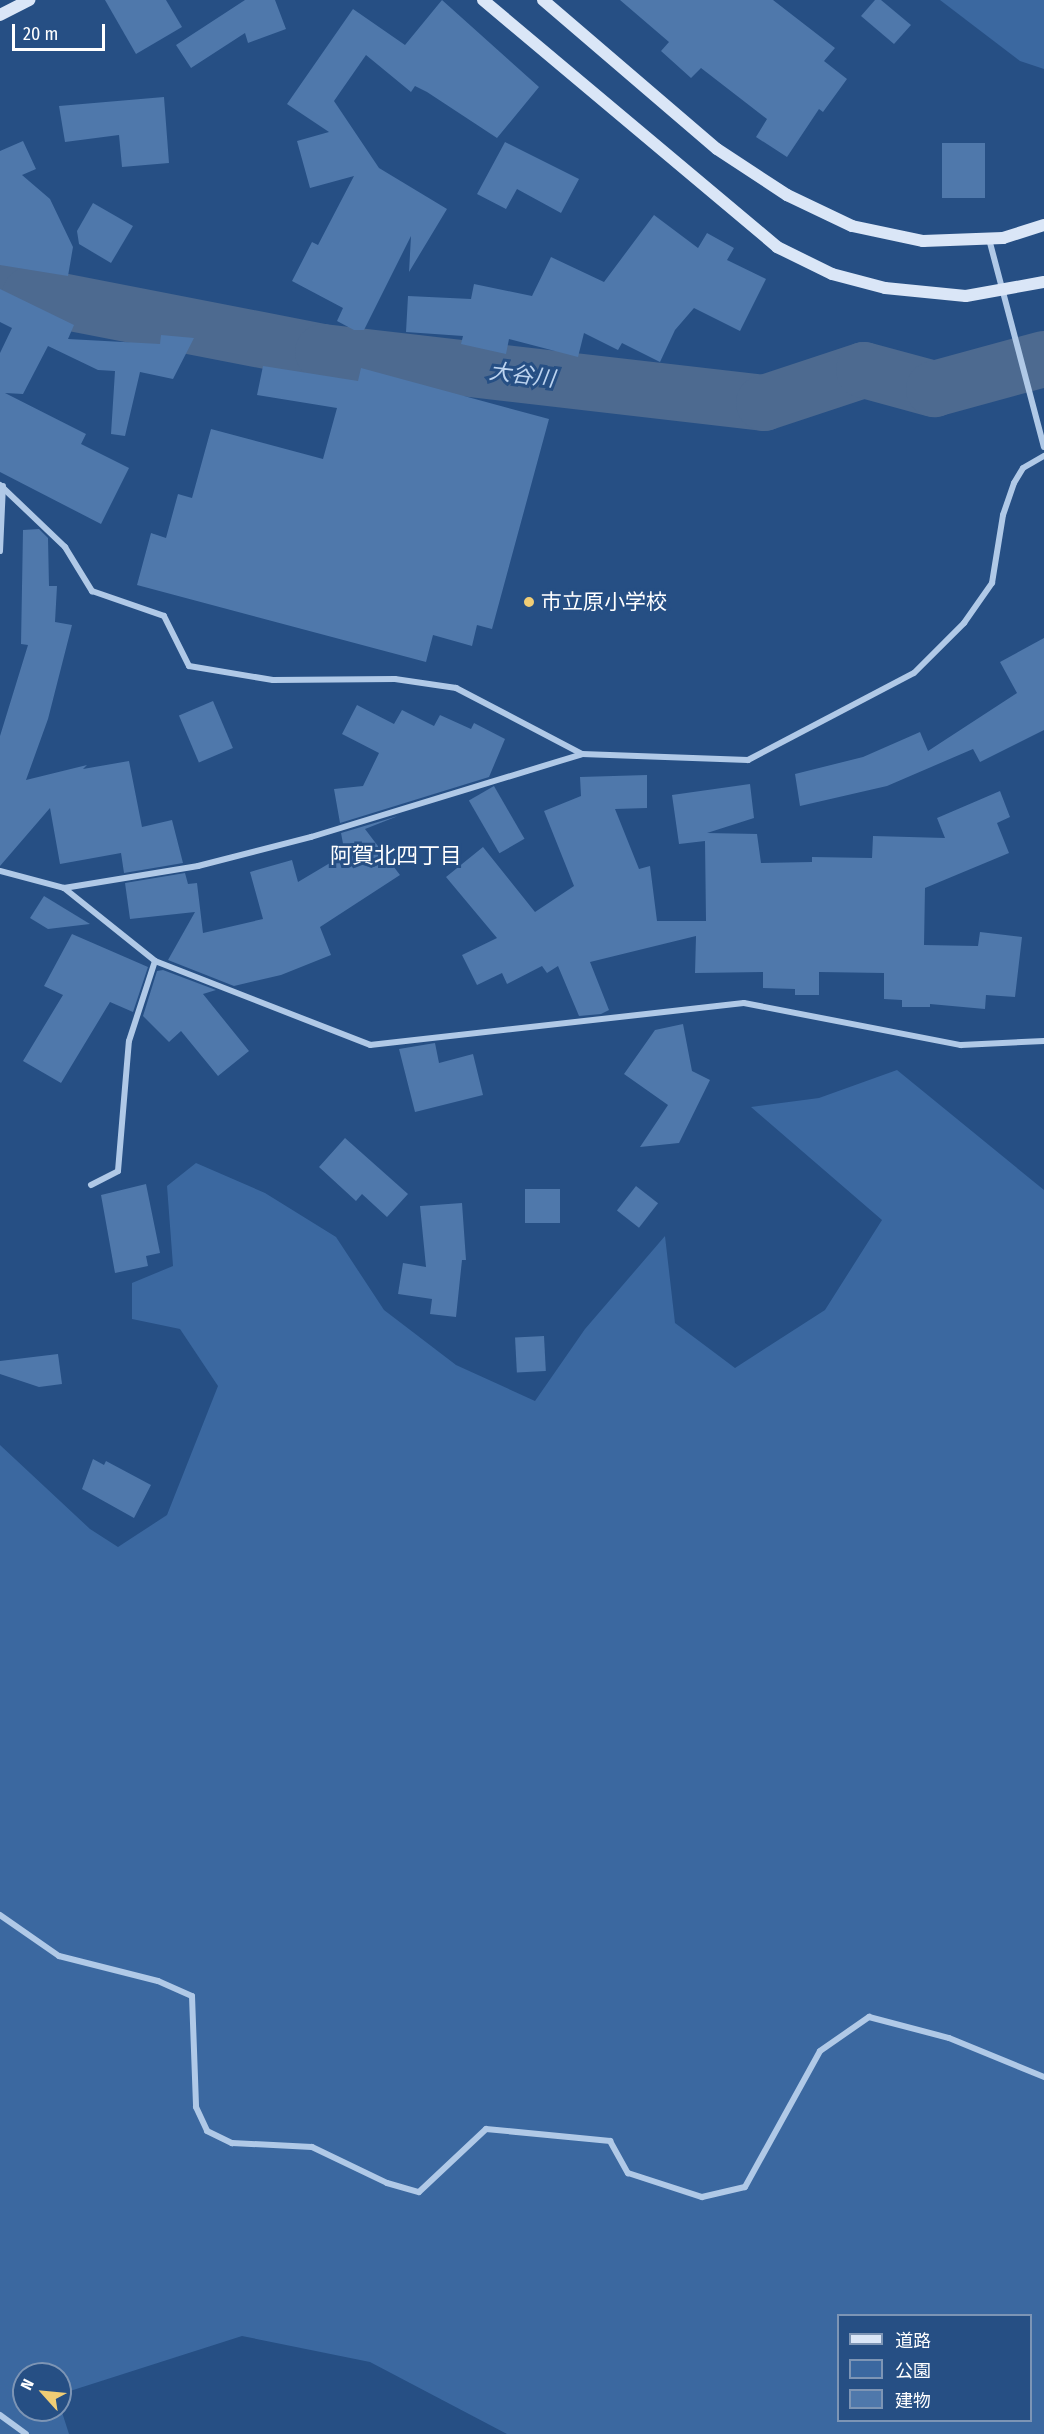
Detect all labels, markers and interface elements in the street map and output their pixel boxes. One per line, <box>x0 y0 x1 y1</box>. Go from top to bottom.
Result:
scale bar <box>15 12 108 50</box>
text: 20 m <box>23 23 58 45</box>
water label: 大谷川 <box>488 358 556 392</box>
place label: 市立原小学校 <box>541 589 667 615</box>
marker: 市立原小学校 <box>522 595 536 609</box>
district label: 阿賀北四丁目 <box>330 843 462 869</box>
legend <box>837 2314 1032 2422</box>
text: 道路 <box>895 2330 931 2352</box>
text: 公園 <box>895 2360 931 2382</box>
north arrow <box>12 2362 72 2422</box>
text: N <box>17 2376 38 2393</box>
text: 建物 <box>895 2390 931 2412</box>

